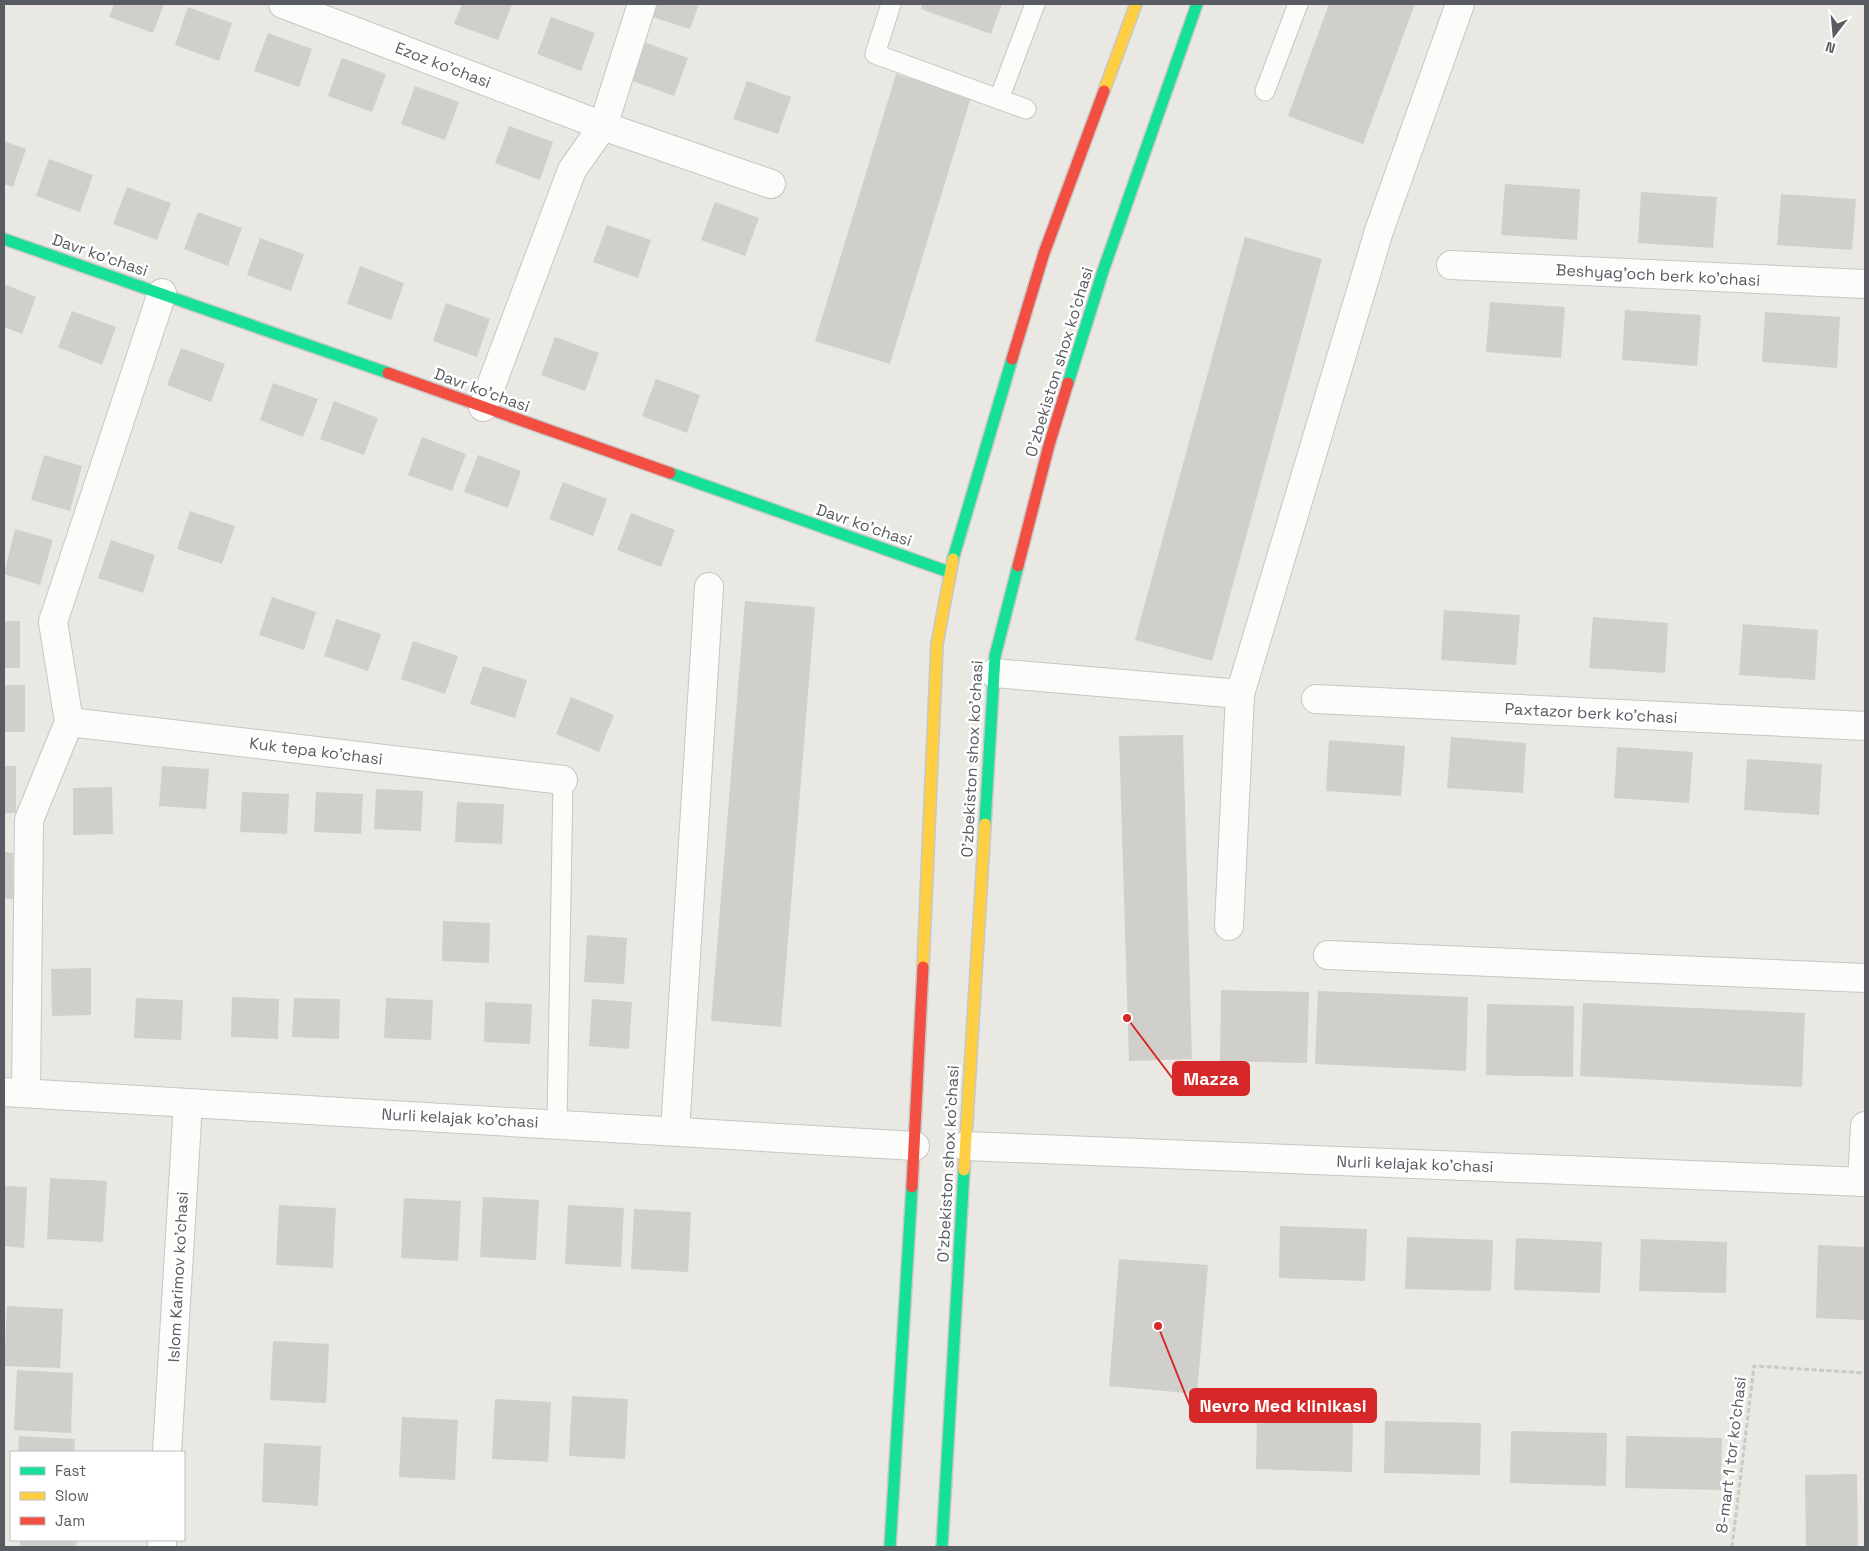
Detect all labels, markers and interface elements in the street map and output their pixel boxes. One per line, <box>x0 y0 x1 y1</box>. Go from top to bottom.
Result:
north arrow <box>1809 10 1859 60</box>
street label: Ezoz ko'chasi <box>392 37 494 93</box>
text: N <box>1823 38 1837 57</box>
street label: Davr ko'chasi <box>49 229 151 281</box>
street label: Beshyag'och berk ko'chasi <box>1555 259 1761 291</box>
street label: O'zbekiston shox ko'chasi <box>1020 265 1098 459</box>
street label: Davr ko'chasi <box>431 363 533 417</box>
street label: Davr ko'chasi <box>813 499 915 551</box>
street label: O'zbekiston shox ko'chasi <box>956 660 988 858</box>
street label: Paxtazor berk ko'chasi <box>1504 698 1678 728</box>
street label: Kuk tepa ko'chasi <box>248 732 384 770</box>
callout: Mazza <box>1173 1062 1249 1095</box>
street label: O'zbekiston shox ko'chasi <box>932 1065 964 1263</box>
text: Mazza <box>1183 1067 1239 1090</box>
street label: Nurli kelajak ko'chasi <box>381 1103 539 1133</box>
street label: Nurli kelajak ko'chasi <box>1336 1151 1494 1177</box>
street label: Islom Karimov ko'chasi <box>163 1191 193 1363</box>
street label: 8-mart 1 tor ko'chasi <box>1711 1376 1751 1534</box>
callout: Nevro Med klinikasi <box>1190 1389 1376 1422</box>
text: Nevro Med klinikasi <box>1200 1394 1366 1417</box>
legend <box>10 1451 185 1541</box>
text: Fast <box>55 1461 86 1480</box>
text: Slow <box>55 1486 89 1505</box>
text: Jam <box>55 1511 85 1530</box>

